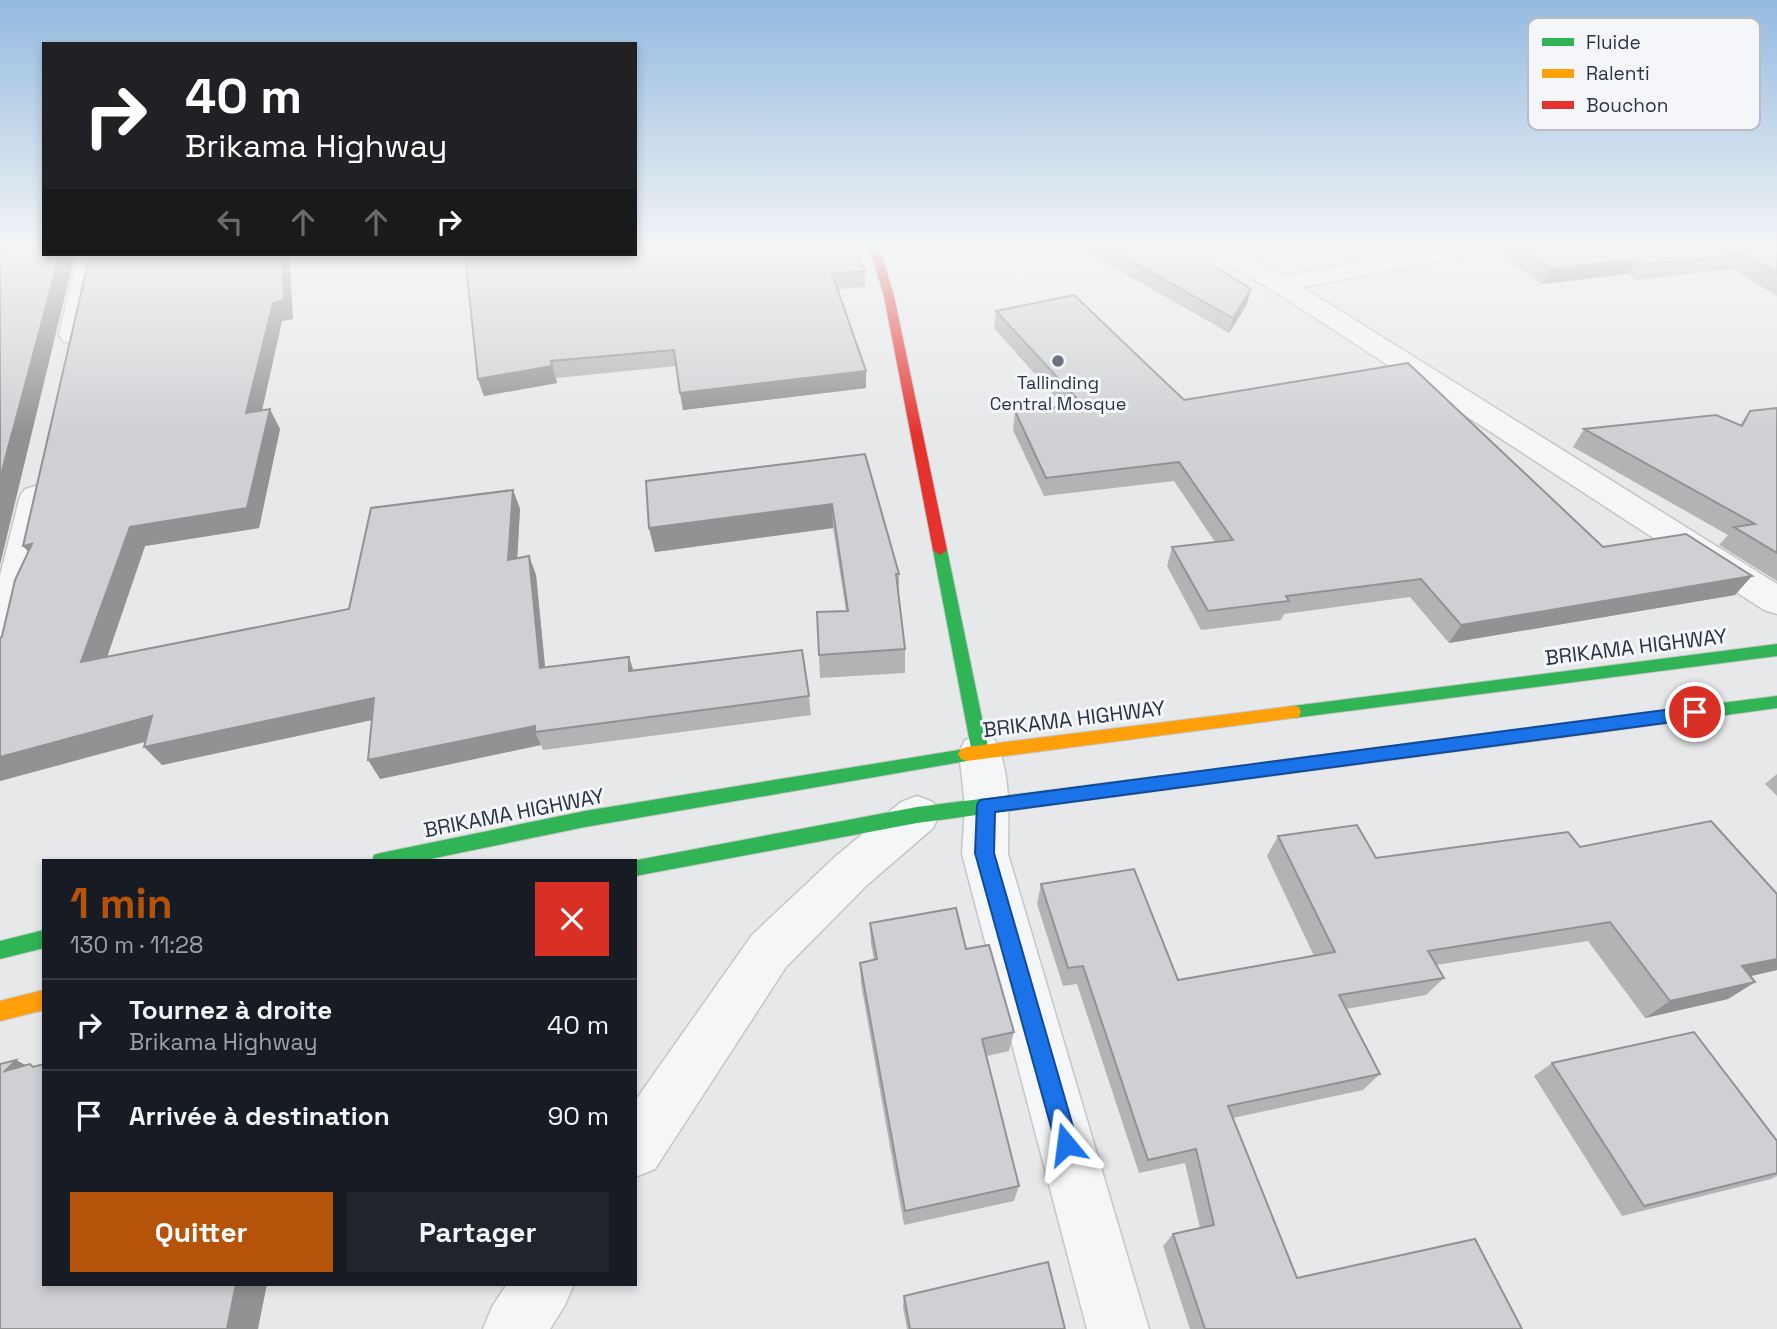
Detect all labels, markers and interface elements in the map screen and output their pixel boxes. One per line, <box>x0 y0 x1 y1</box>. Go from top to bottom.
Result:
legend <box>1528 18 1760 130</box>
text: Fluide <box>1586 30 1641 55</box>
text: Ralenti <box>1586 61 1650 86</box>
text: 40 m <box>185 65 302 127</box>
icon: right <box>70 70 161 161</box>
text: Bouchon <box>1586 93 1668 118</box>
text: Brikama Highway <box>185 126 447 166</box>
icon: left <box>211 203 249 241</box>
icon: ahead <box>284 203 322 241</box>
icon: ahead <box>357 203 395 241</box>
icon: right <box>430 203 468 241</box>
marker: Tallinding Central Mosque <box>1050 353 1066 369</box>
place label: Tallinding Central Mosque <box>990 371 1126 415</box>
street label: BRIKAMA HIGHWAY <box>1543 622 1729 671</box>
pin <box>1665 682 1725 742</box>
icon: arrive <box>1676 693 1714 731</box>
street label: BRIKAMA HIGHWAY <box>981 694 1167 743</box>
street label: BRIKAMA HIGHWAY <box>421 782 607 843</box>
text: 1 min <box>70 877 173 930</box>
button: close <box>535 882 609 956</box>
text: 130 m · 11:28 <box>70 930 203 960</box>
text: Tournez à droite <box>129 993 332 1027</box>
icon: right <box>70 1006 108 1044</box>
text: 40 m <box>547 1008 609 1042</box>
text: Brikama Highway <box>129 1027 317 1057</box>
icon: arrive <box>70 1097 108 1135</box>
text: Arrivée à destination <box>129 1099 390 1133</box>
text: 90 m <box>547 1099 609 1133</box>
position arrow <box>1029 1107 1103 1181</box>
button: Quitter <box>70 1192 333 1272</box>
button: Partager <box>347 1192 609 1272</box>

